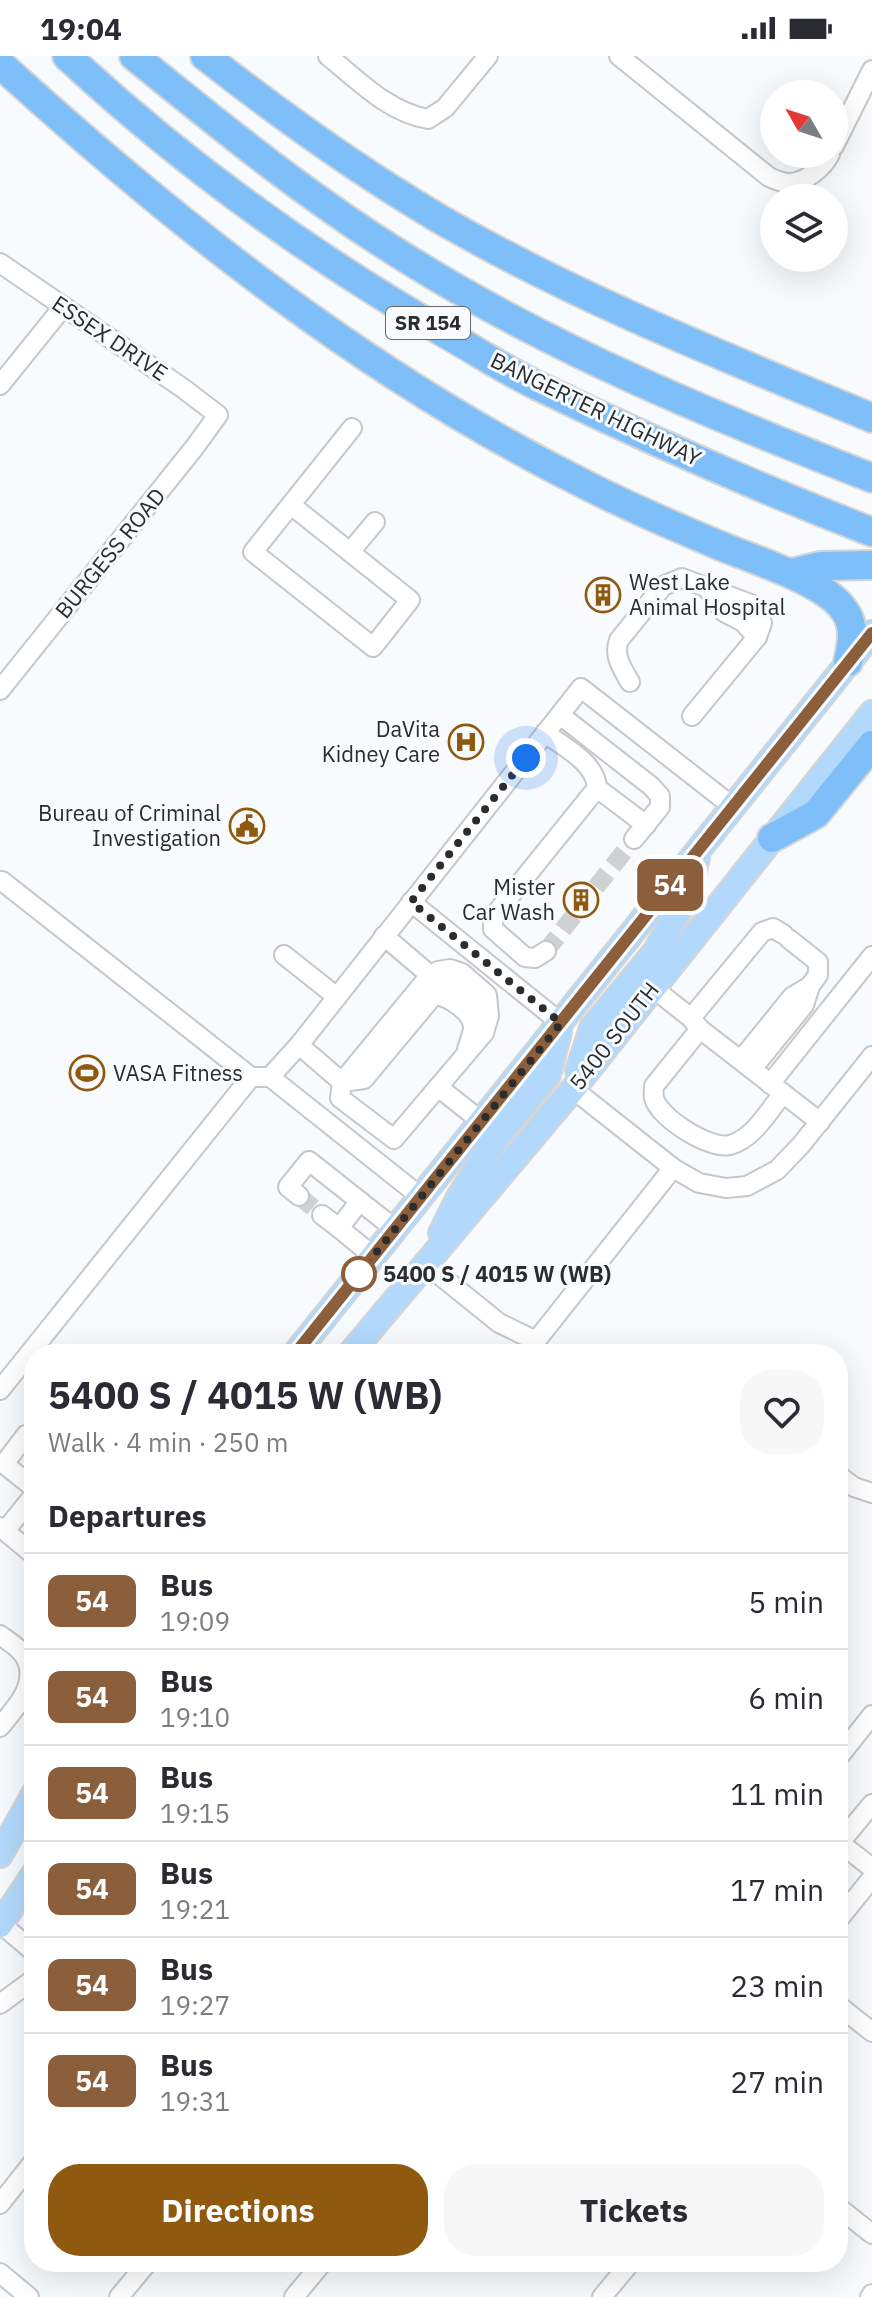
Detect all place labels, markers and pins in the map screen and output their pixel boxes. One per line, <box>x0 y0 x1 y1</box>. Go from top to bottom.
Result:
place label: West Lake Animal Hospital <box>629 567 786 621</box>
building icon: West Lake Animal Hospital <box>584 576 622 614</box>
place label: DaVita Kidney Care <box>322 714 440 768</box>
hospital icon: DaVita Kidney Care <box>447 723 485 761</box>
place label: Bureau of Criminal Investigation <box>38 798 221 852</box>
public building icon: Bureau of Criminal Investigation <box>228 807 266 845</box>
place label: Mister Car Wash <box>462 872 555 926</box>
building icon: Mister Car Wash <box>562 881 600 919</box>
sports icon: VASA Fitness <box>68 1054 106 1092</box>
place label: VASA Fitness <box>113 1058 243 1087</box>
marker: 5400 S / 4015 W (WB) <box>342 1257 376 1291</box>
place label: 5400 S / 4015 W (WB) <box>383 1259 611 1288</box>

